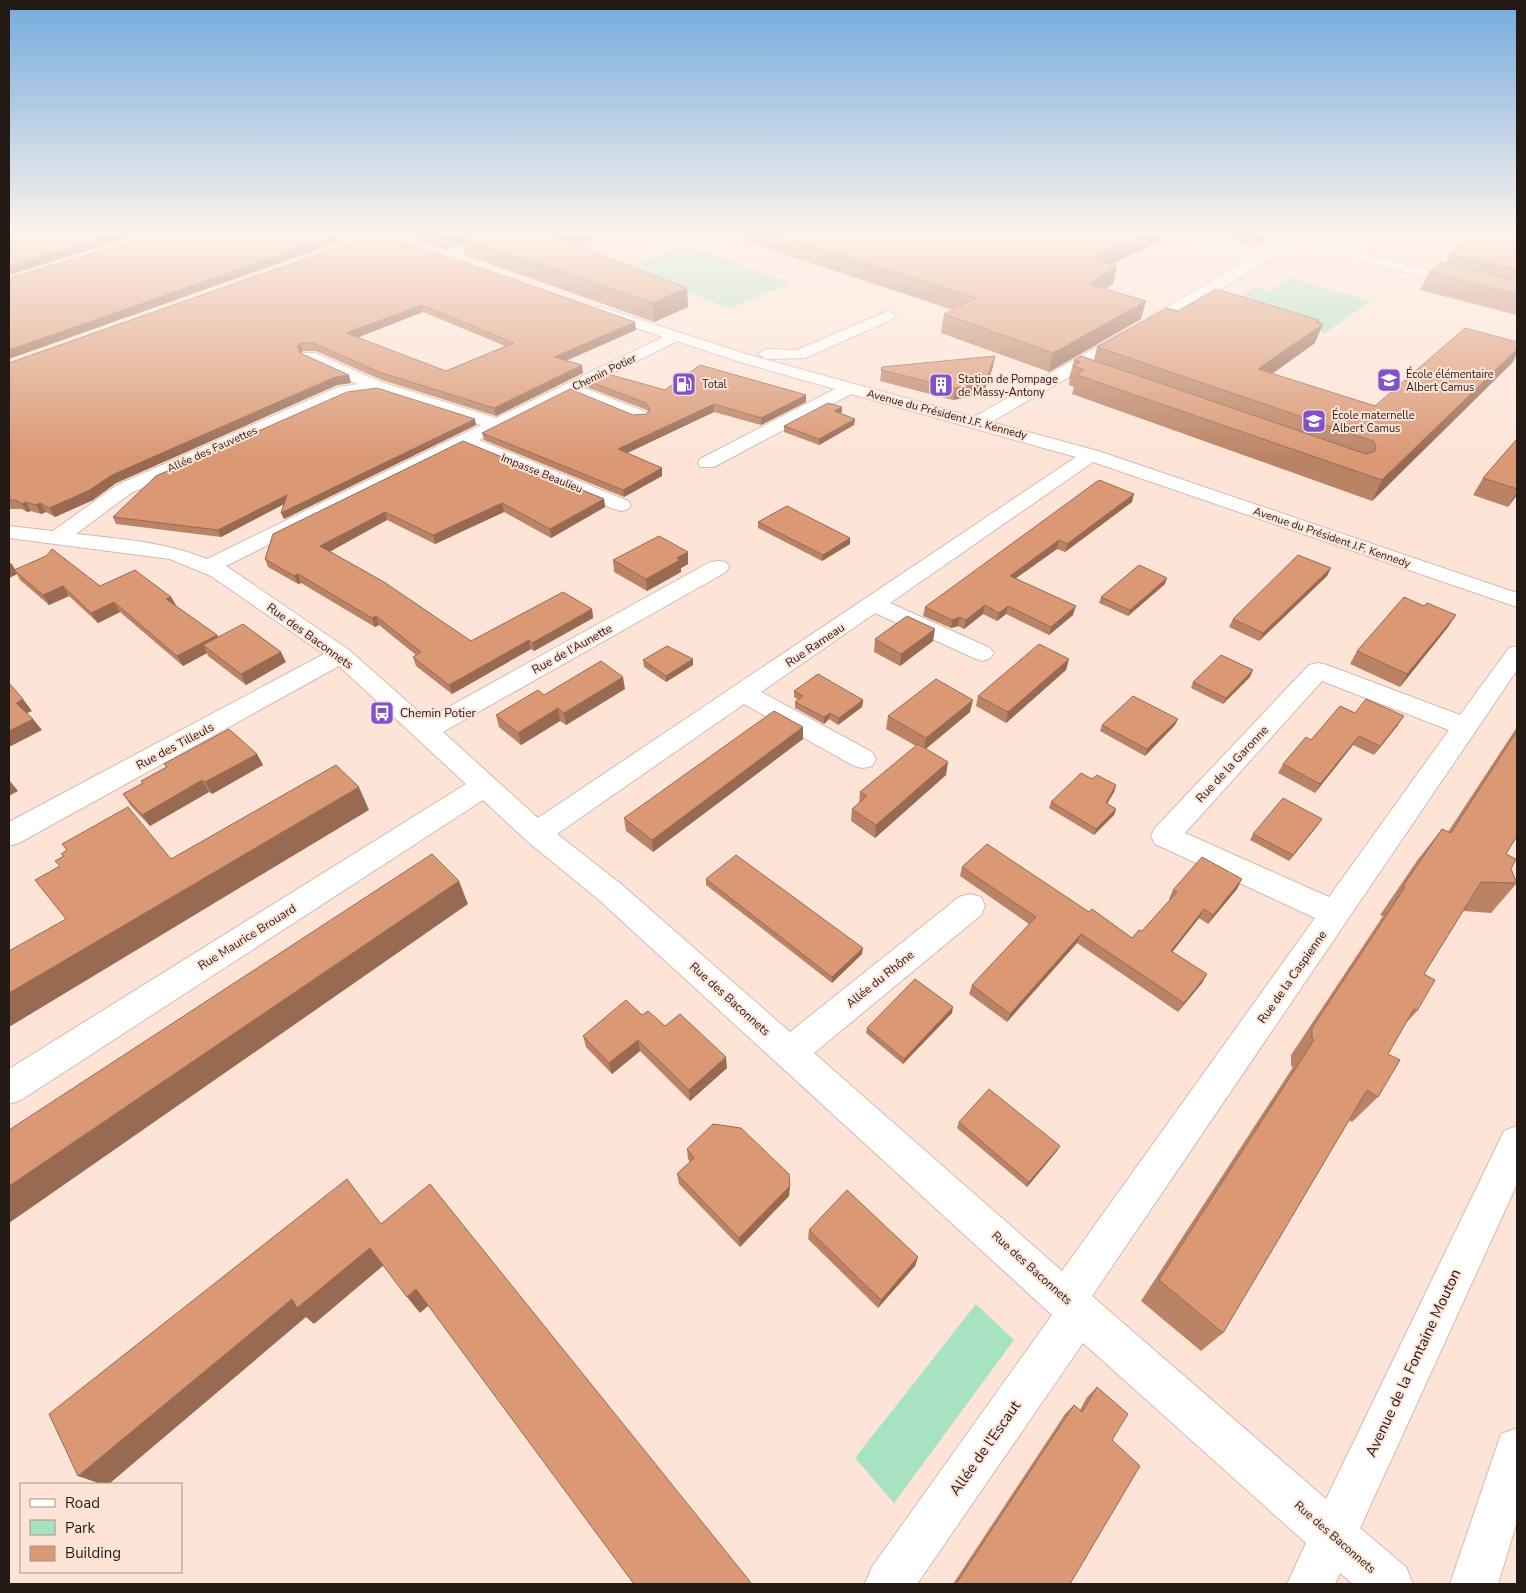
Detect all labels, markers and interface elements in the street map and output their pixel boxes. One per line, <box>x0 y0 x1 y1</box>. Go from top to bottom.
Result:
street label: Chemin Potier <box>570 350 639 394</box>
place label: École élémentaire Albert Camus <box>1406 366 1494 395</box>
school or university icon: École élémentaire Albert Camus <box>1376 367 1402 393</box>
fuel station icon: Total <box>671 371 697 397</box>
building icon: Station de Pompage de Massy-Antony <box>928 372 954 398</box>
place label: Station de Pompage de Massy-Antony <box>958 372 1058 400</box>
place label: Total <box>702 377 728 392</box>
street label: Avenue du Président J.F. Kennedy <box>865 386 1029 443</box>
place label: École maternelle Albert Camus <box>1332 407 1415 436</box>
school or university icon: École maternelle Albert Camus <box>1301 408 1327 434</box>
street label: Allée des Fauvettes <box>165 423 260 476</box>
street label: Impasse Beaulieu <box>499 450 585 497</box>
street label: Avenue du Président J.F. Kennedy <box>1251 503 1413 572</box>
street label: Rue des Baconnets <box>264 599 357 673</box>
street label: Rue Rameau <box>782 619 848 671</box>
street label: Rue de l'Aunette <box>529 620 615 678</box>
bus stop icon: Chemin Potier <box>369 700 395 726</box>
place label: Chemin Potier <box>400 705 477 721</box>
street label: Rue des Tilleuls <box>133 719 217 773</box>
street label: Rue de la Garonne <box>1192 722 1272 806</box>
street label: Rue Maurice Brouard <box>195 900 299 974</box>
street label: Rue de la Caspienne <box>1254 927 1330 1027</box>
street label: Allée du Rhône <box>843 947 917 1011</box>
street label: Rue des Baconnets <box>686 959 774 1040</box>
street label: Rue des Baconnets <box>988 1228 1076 1309</box>
street label: Avenue de la Fontaine Mouton <box>1361 1266 1465 1460</box>
street label: Allée de l'Escaut <box>945 1396 1026 1499</box>
legend <box>20 1483 182 1573</box>
text: Road <box>65 1493 100 1513</box>
street label: Rue des Baconnets <box>1291 1497 1379 1577</box>
text: Park <box>65 1518 95 1538</box>
text: Building <box>65 1543 121 1563</box>

